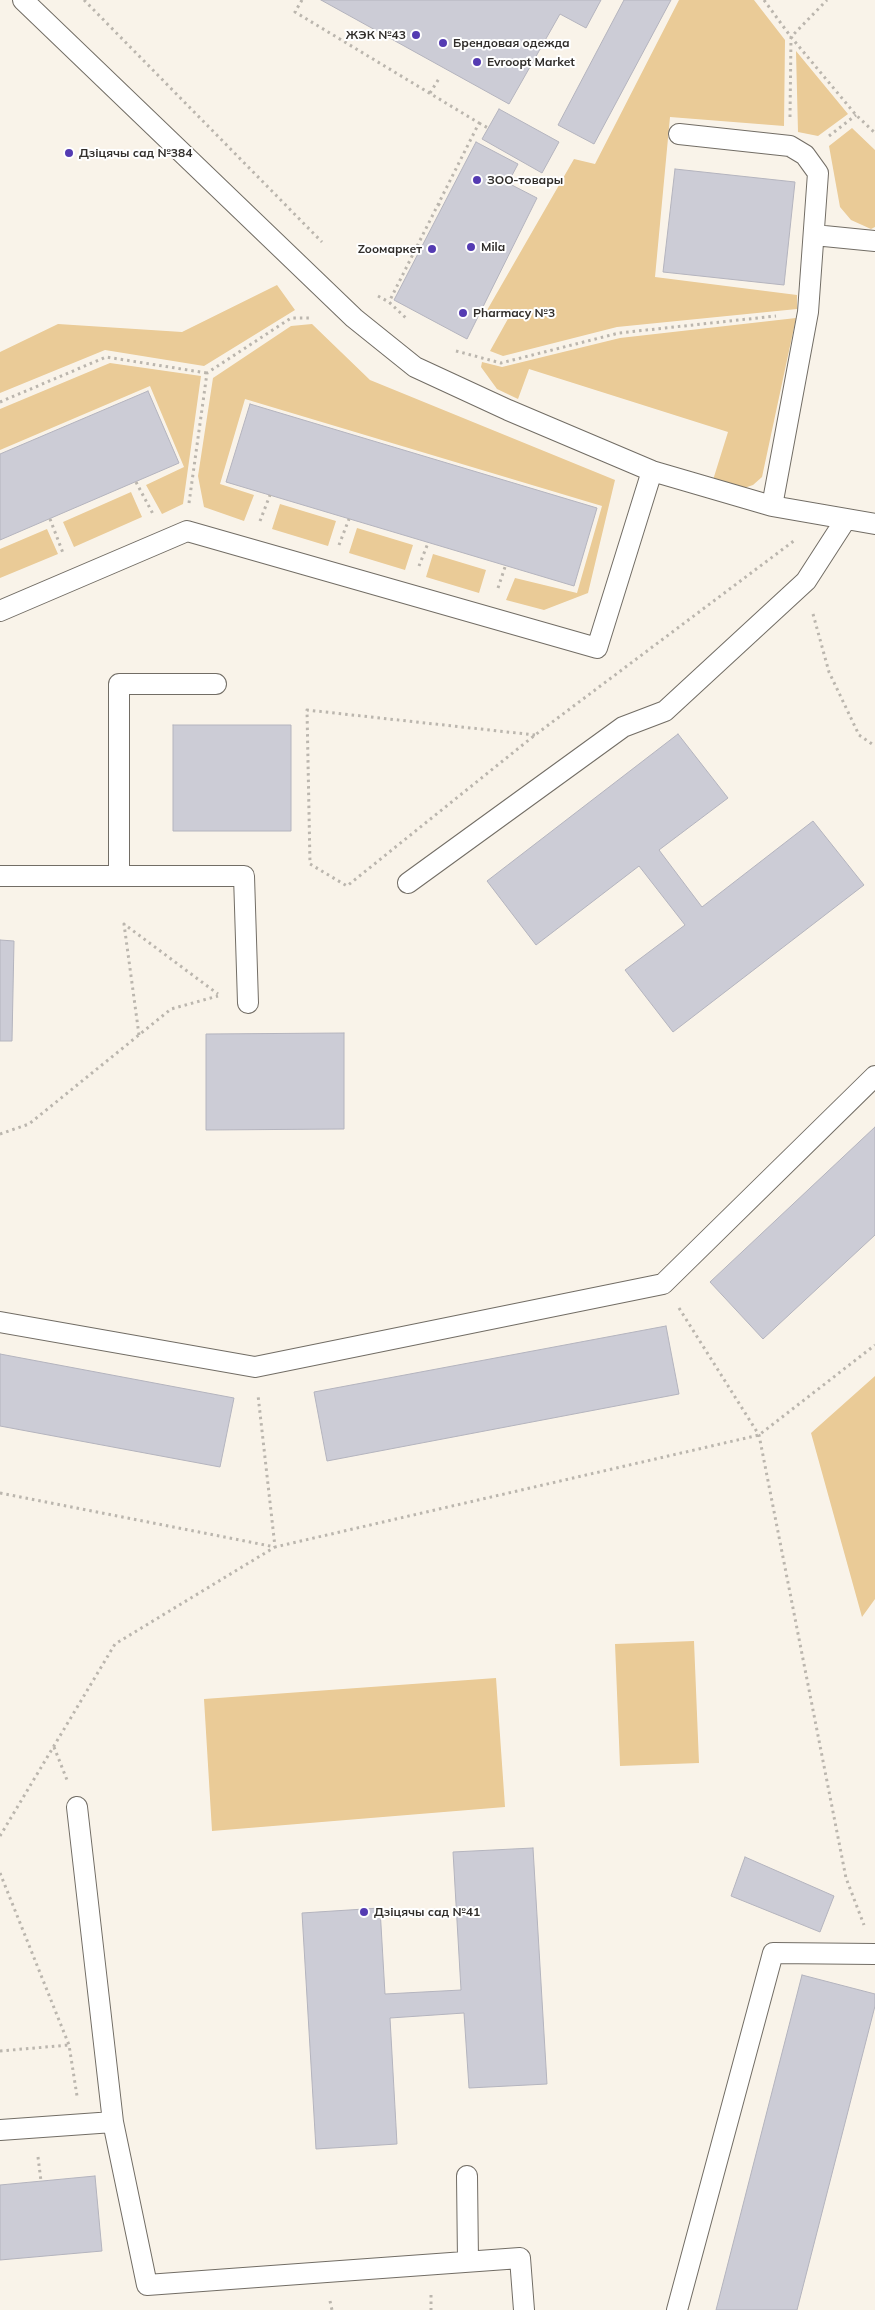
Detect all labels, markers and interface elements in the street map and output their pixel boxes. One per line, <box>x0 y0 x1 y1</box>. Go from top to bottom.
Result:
place label: ЖЭК №43 <box>346 28 406 42</box>
marker: ЖЭК №43 <box>410 29 422 41</box>
place label: Брендовая одежда <box>453 36 570 50</box>
marker: Брендовая одежда <box>437 37 449 49</box>
place label: Evroopt Market <box>487 55 575 69</box>
marker: Evroopt Market <box>471 56 483 68</box>
place label: Дзіцячы сад №384 <box>79 146 192 160</box>
marker: Дзіцячы сад №384 <box>63 147 75 159</box>
place label: ЗОО-товары <box>487 173 563 187</box>
marker: ЗОО-товары <box>471 174 483 186</box>
place label: Mila <box>481 240 505 254</box>
marker: Mila <box>465 241 477 253</box>
place label: Zooмаркет <box>358 242 422 256</box>
marker: Zooмаркет <box>426 243 438 255</box>
place label: Pharmacy №3 <box>473 306 555 320</box>
marker: Pharmacy №3 <box>457 307 469 319</box>
place label: Дзіцячы сад №41 <box>374 1905 480 1919</box>
marker: Дзіцячы сад №41 <box>358 1906 370 1918</box>

